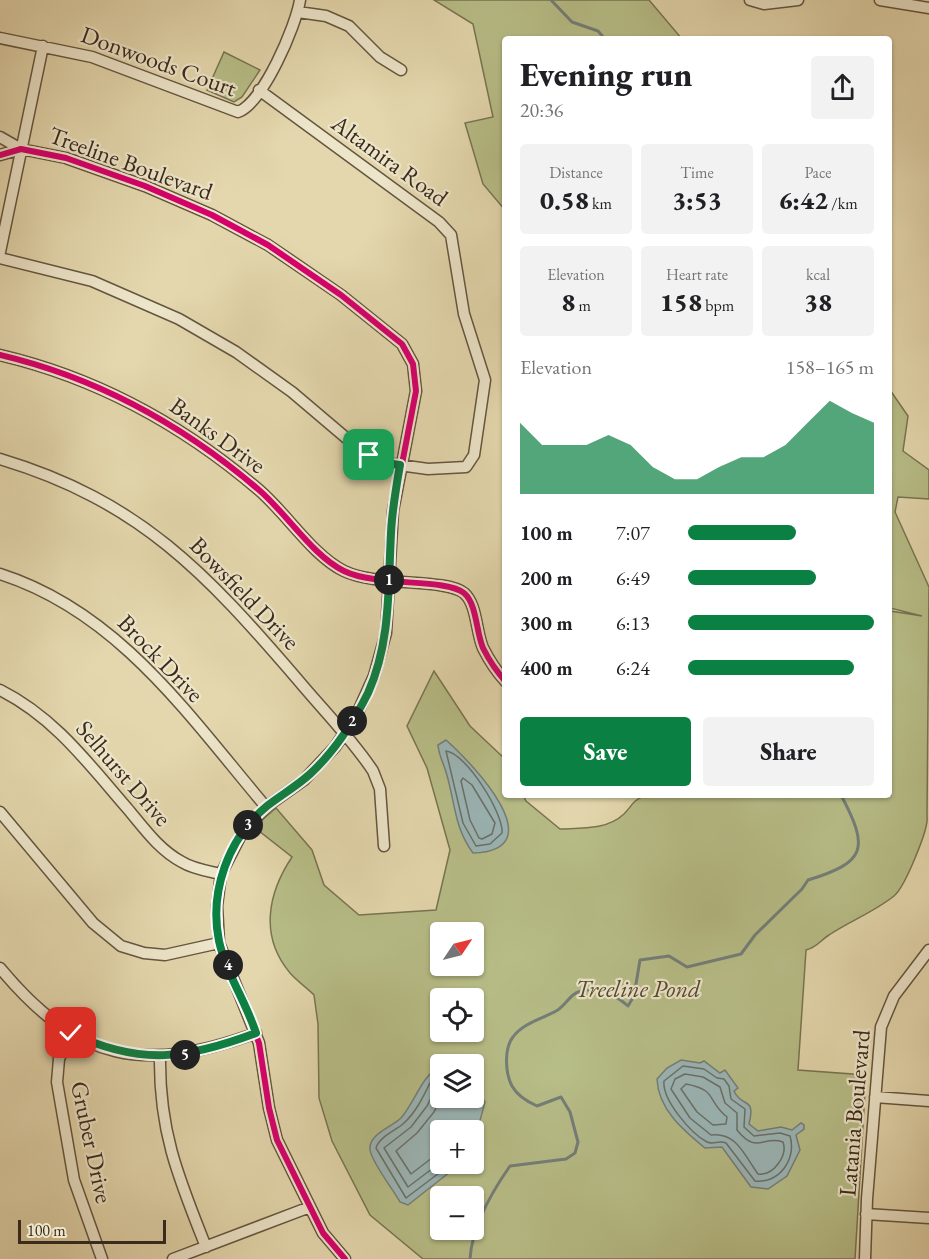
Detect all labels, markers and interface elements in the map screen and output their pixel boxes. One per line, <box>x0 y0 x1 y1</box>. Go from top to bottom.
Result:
street label: Donwoods Court <box>77 18 242 104</box>
text: Evening run <box>520 53 692 96</box>
button: share <box>811 56 874 119</box>
text: 20:36 <box>520 97 563 123</box>
street label: Altamira Road <box>325 107 455 213</box>
street label: Treeline Boulevard <box>45 119 218 207</box>
text: Distance <box>549 162 603 183</box>
text: Time <box>680 162 714 183</box>
text: Pace <box>805 162 831 183</box>
text: 0.58 <box>540 183 589 217</box>
text: 3:53 <box>672 183 722 217</box>
text: 6:42 <box>778 183 828 217</box>
text: km <box>589 193 612 214</box>
text: /km <box>828 193 858 214</box>
text: Elevation <box>547 264 605 285</box>
text: Heart rate <box>666 264 728 285</box>
text: kcal <box>806 264 830 285</box>
text: 8 <box>561 285 575 319</box>
text: 158 <box>660 285 702 319</box>
text: 38 <box>804 285 832 319</box>
text: m <box>575 295 591 316</box>
text: bpm <box>702 295 734 316</box>
text: Elevation <box>520 354 592 380</box>
text: 158–165 m <box>786 354 874 380</box>
street label: Banks Drive <box>164 390 272 480</box>
pin <box>343 429 394 480</box>
icon: arrive <box>352 438 385 471</box>
text: 100 m <box>520 520 573 546</box>
text: 7:07 <box>616 520 650 546</box>
street label: Bowsfield Drive <box>183 530 307 656</box>
pin: 1 <box>374 565 404 595</box>
text: 200 m <box>520 565 573 591</box>
text: 6:49 <box>616 565 650 591</box>
text: 1 <box>385 569 393 590</box>
street label: Brock Drive <box>111 607 211 709</box>
text: 300 m <box>520 610 573 636</box>
text: 6:13 <box>616 610 650 636</box>
text: 400 m <box>520 655 573 681</box>
text: 6:24 <box>616 655 650 681</box>
pin: 2 <box>337 706 367 736</box>
text: 2 <box>348 710 356 731</box>
street label: Selhurst Drive <box>69 714 179 832</box>
button: Save <box>520 717 691 786</box>
button: Share <box>703 717 874 786</box>
pin: 3 <box>233 810 263 840</box>
text: 3 <box>244 814 252 835</box>
north arrow <box>430 922 484 976</box>
map controls <box>430 922 484 1240</box>
pin: 4 <box>213 950 243 980</box>
text: 4 <box>224 954 232 975</box>
park label: Treeline Pond <box>576 973 701 1004</box>
button: locate <box>430 988 484 1042</box>
pin <box>45 1007 96 1058</box>
icon: check <box>54 1016 87 1049</box>
street label: Latania Boulevard <box>831 1027 877 1198</box>
pin: 5 <box>170 1040 200 1070</box>
text: 5 <box>181 1044 189 1065</box>
button: layers <box>430 1054 484 1108</box>
street label: Gruber Drive <box>64 1078 120 1206</box>
button: + <box>430 1120 484 1174</box>
button: − <box>430 1186 484 1240</box>
scale bar <box>18 1217 166 1244</box>
text: 100 m <box>27 1220 66 1241</box>

